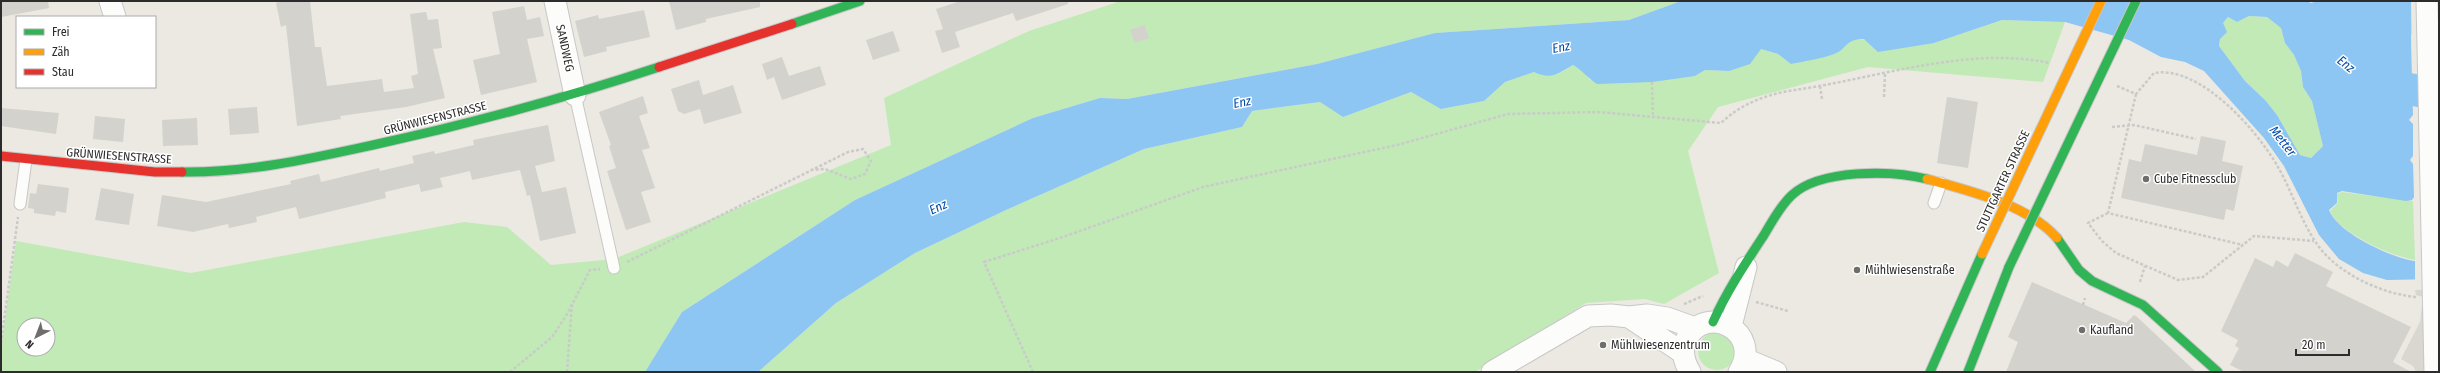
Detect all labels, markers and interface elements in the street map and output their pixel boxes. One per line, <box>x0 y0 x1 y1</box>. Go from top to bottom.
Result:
legend <box>16 16 156 88</box>
street label: SANDWEG <box>553 23 577 73</box>
text: Frei <box>52 25 70 39</box>
water label: Enz <box>1551 38 1572 56</box>
text: Zäh <box>52 45 70 59</box>
water label: Enz <box>2334 53 2358 76</box>
text: Stau <box>52 65 74 79</box>
water label: Enz <box>1232 93 1253 111</box>
street label: GRÜNWIESENSTRASSE <box>382 96 488 138</box>
water label: Metter <box>2267 123 2300 159</box>
street label: STUTTGARTER STRASSE <box>1973 128 2033 234</box>
street label: GRÜNWIESENSTRASSE <box>66 143 173 167</box>
place label: Cube Fitnessclub <box>2154 172 2236 186</box>
marker: Cube Fitnessclub <box>2141 174 2151 184</box>
water label: Enz <box>927 196 950 218</box>
place label: Mühlwiesenstraße <box>1865 263 1955 277</box>
marker: Mühlwiesenstraße <box>1852 265 1862 275</box>
north arrow <box>16 317 56 357</box>
place label: Kaufland <box>2090 323 2134 337</box>
marker: Kaufland <box>2077 325 2087 335</box>
scale bar <box>2296 331 2349 357</box>
text: N <box>23 337 36 351</box>
place label: Mühlwiesenzentrum <box>1611 338 1710 352</box>
text: 20 m <box>2302 338 2326 352</box>
marker: Mühlwiesenzentrum <box>1598 340 1608 350</box>

